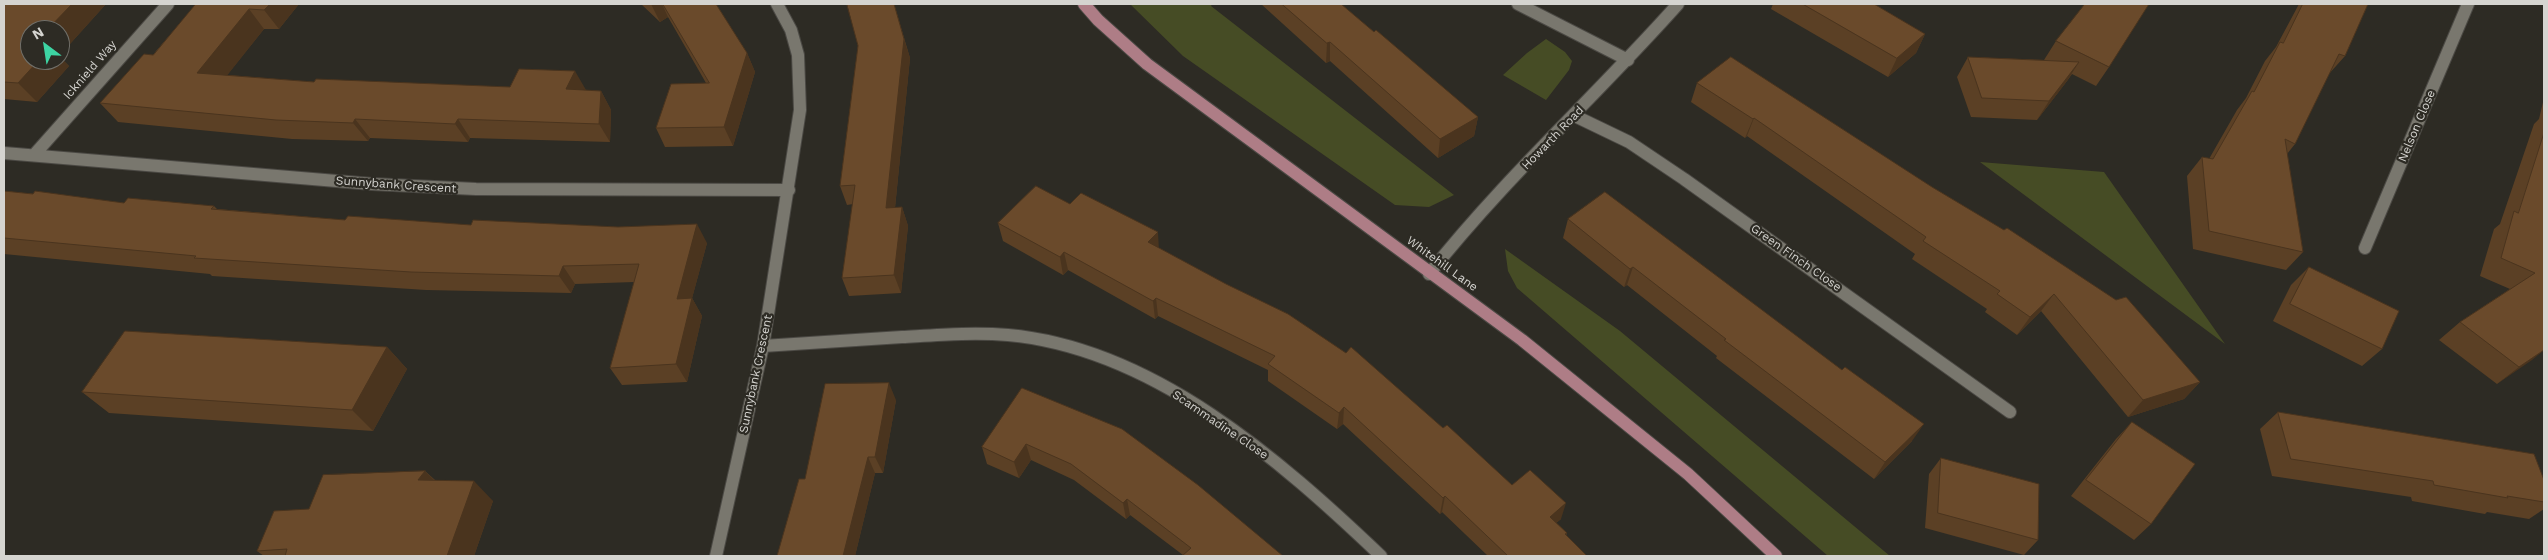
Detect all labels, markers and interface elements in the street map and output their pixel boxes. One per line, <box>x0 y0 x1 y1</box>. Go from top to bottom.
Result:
north arrow <box>20 20 70 70</box>
text: N <box>29 23 46 43</box>
street label: Icknield Way <box>60 38 120 102</box>
street label: Nelson Close <box>2395 88 2439 164</box>
street label: Howarth Road <box>1519 103 1587 173</box>
street label: Sunnybank Crescent <box>335 174 457 196</box>
street label: Green Finch Close <box>1748 221 1844 295</box>
street label: Whitehill Lane <box>1404 233 1480 295</box>
street label: Sunnybank Crescent <box>736 313 776 435</box>
street label: Scammadine Close <box>1169 388 1271 462</box>

